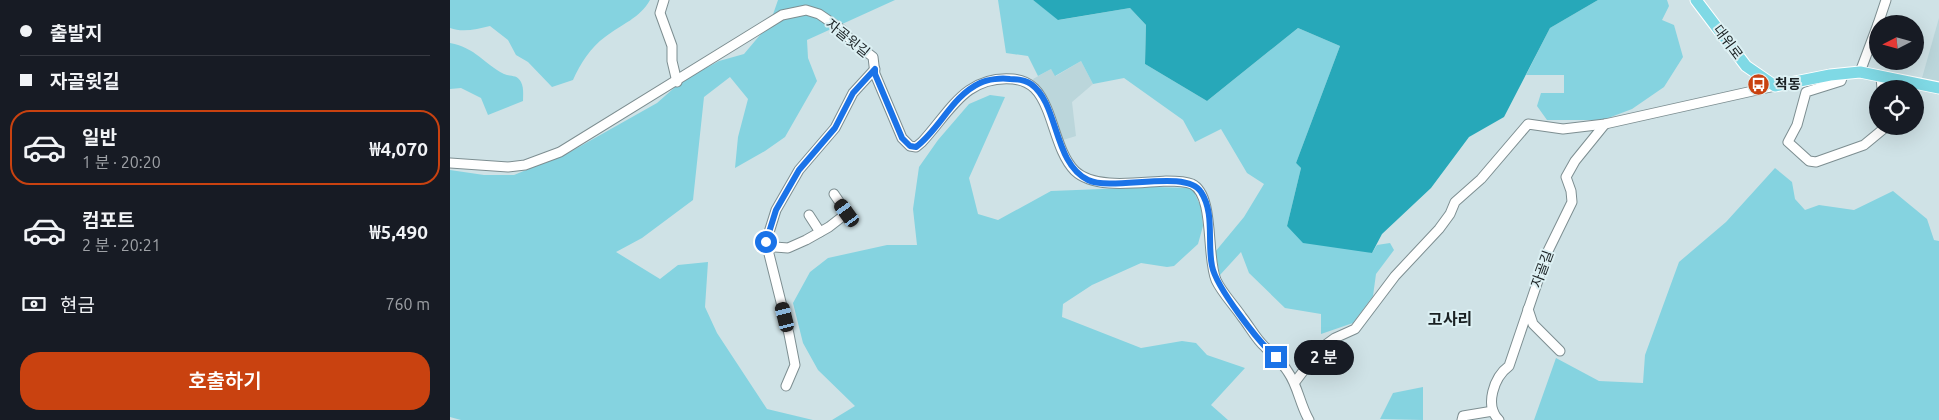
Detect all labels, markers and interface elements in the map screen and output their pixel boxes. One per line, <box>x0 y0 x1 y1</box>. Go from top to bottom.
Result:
north arrow <box>1869 15 1924 70</box>
map controls <box>1869 15 1924 135</box>
street label: 자골윗길 <box>823 16 873 60</box>
text: 출발지 <box>50 22 102 44</box>
street label: 대위로 <box>1710 22 1746 62</box>
text: 자골윗길 <box>50 70 120 92</box>
bus stop icon: 척동 <box>1747 72 1771 96</box>
place label: 척동 <box>1775 76 1801 92</box>
button: locate <box>1869 80 1924 135</box>
icon: car <box>22 125 67 170</box>
text: 일반 <box>82 126 117 148</box>
text: ₩4,070 <box>369 138 428 160</box>
text: 1 분 · 20:20 <box>82 153 161 171</box>
car <box>832 196 861 230</box>
icon: car <box>22 208 67 253</box>
text: 컴포트 <box>82 209 134 231</box>
text: ₩5,490 <box>369 221 428 243</box>
route start <box>755 231 777 253</box>
text: 2 분 · 20:21 <box>82 236 161 254</box>
street label: 자골길 <box>1528 248 1556 290</box>
icon: cash <box>20 290 48 318</box>
text: 현금 <box>60 294 95 316</box>
text: 760 m <box>385 295 430 313</box>
car <box>774 301 795 333</box>
district label: 고사리 <box>1428 310 1472 328</box>
callout: 2 분 <box>1294 340 1354 374</box>
route end <box>1265 346 1287 368</box>
text: 2 분 <box>1310 348 1338 366</box>
button: 호출하기 <box>20 352 430 410</box>

